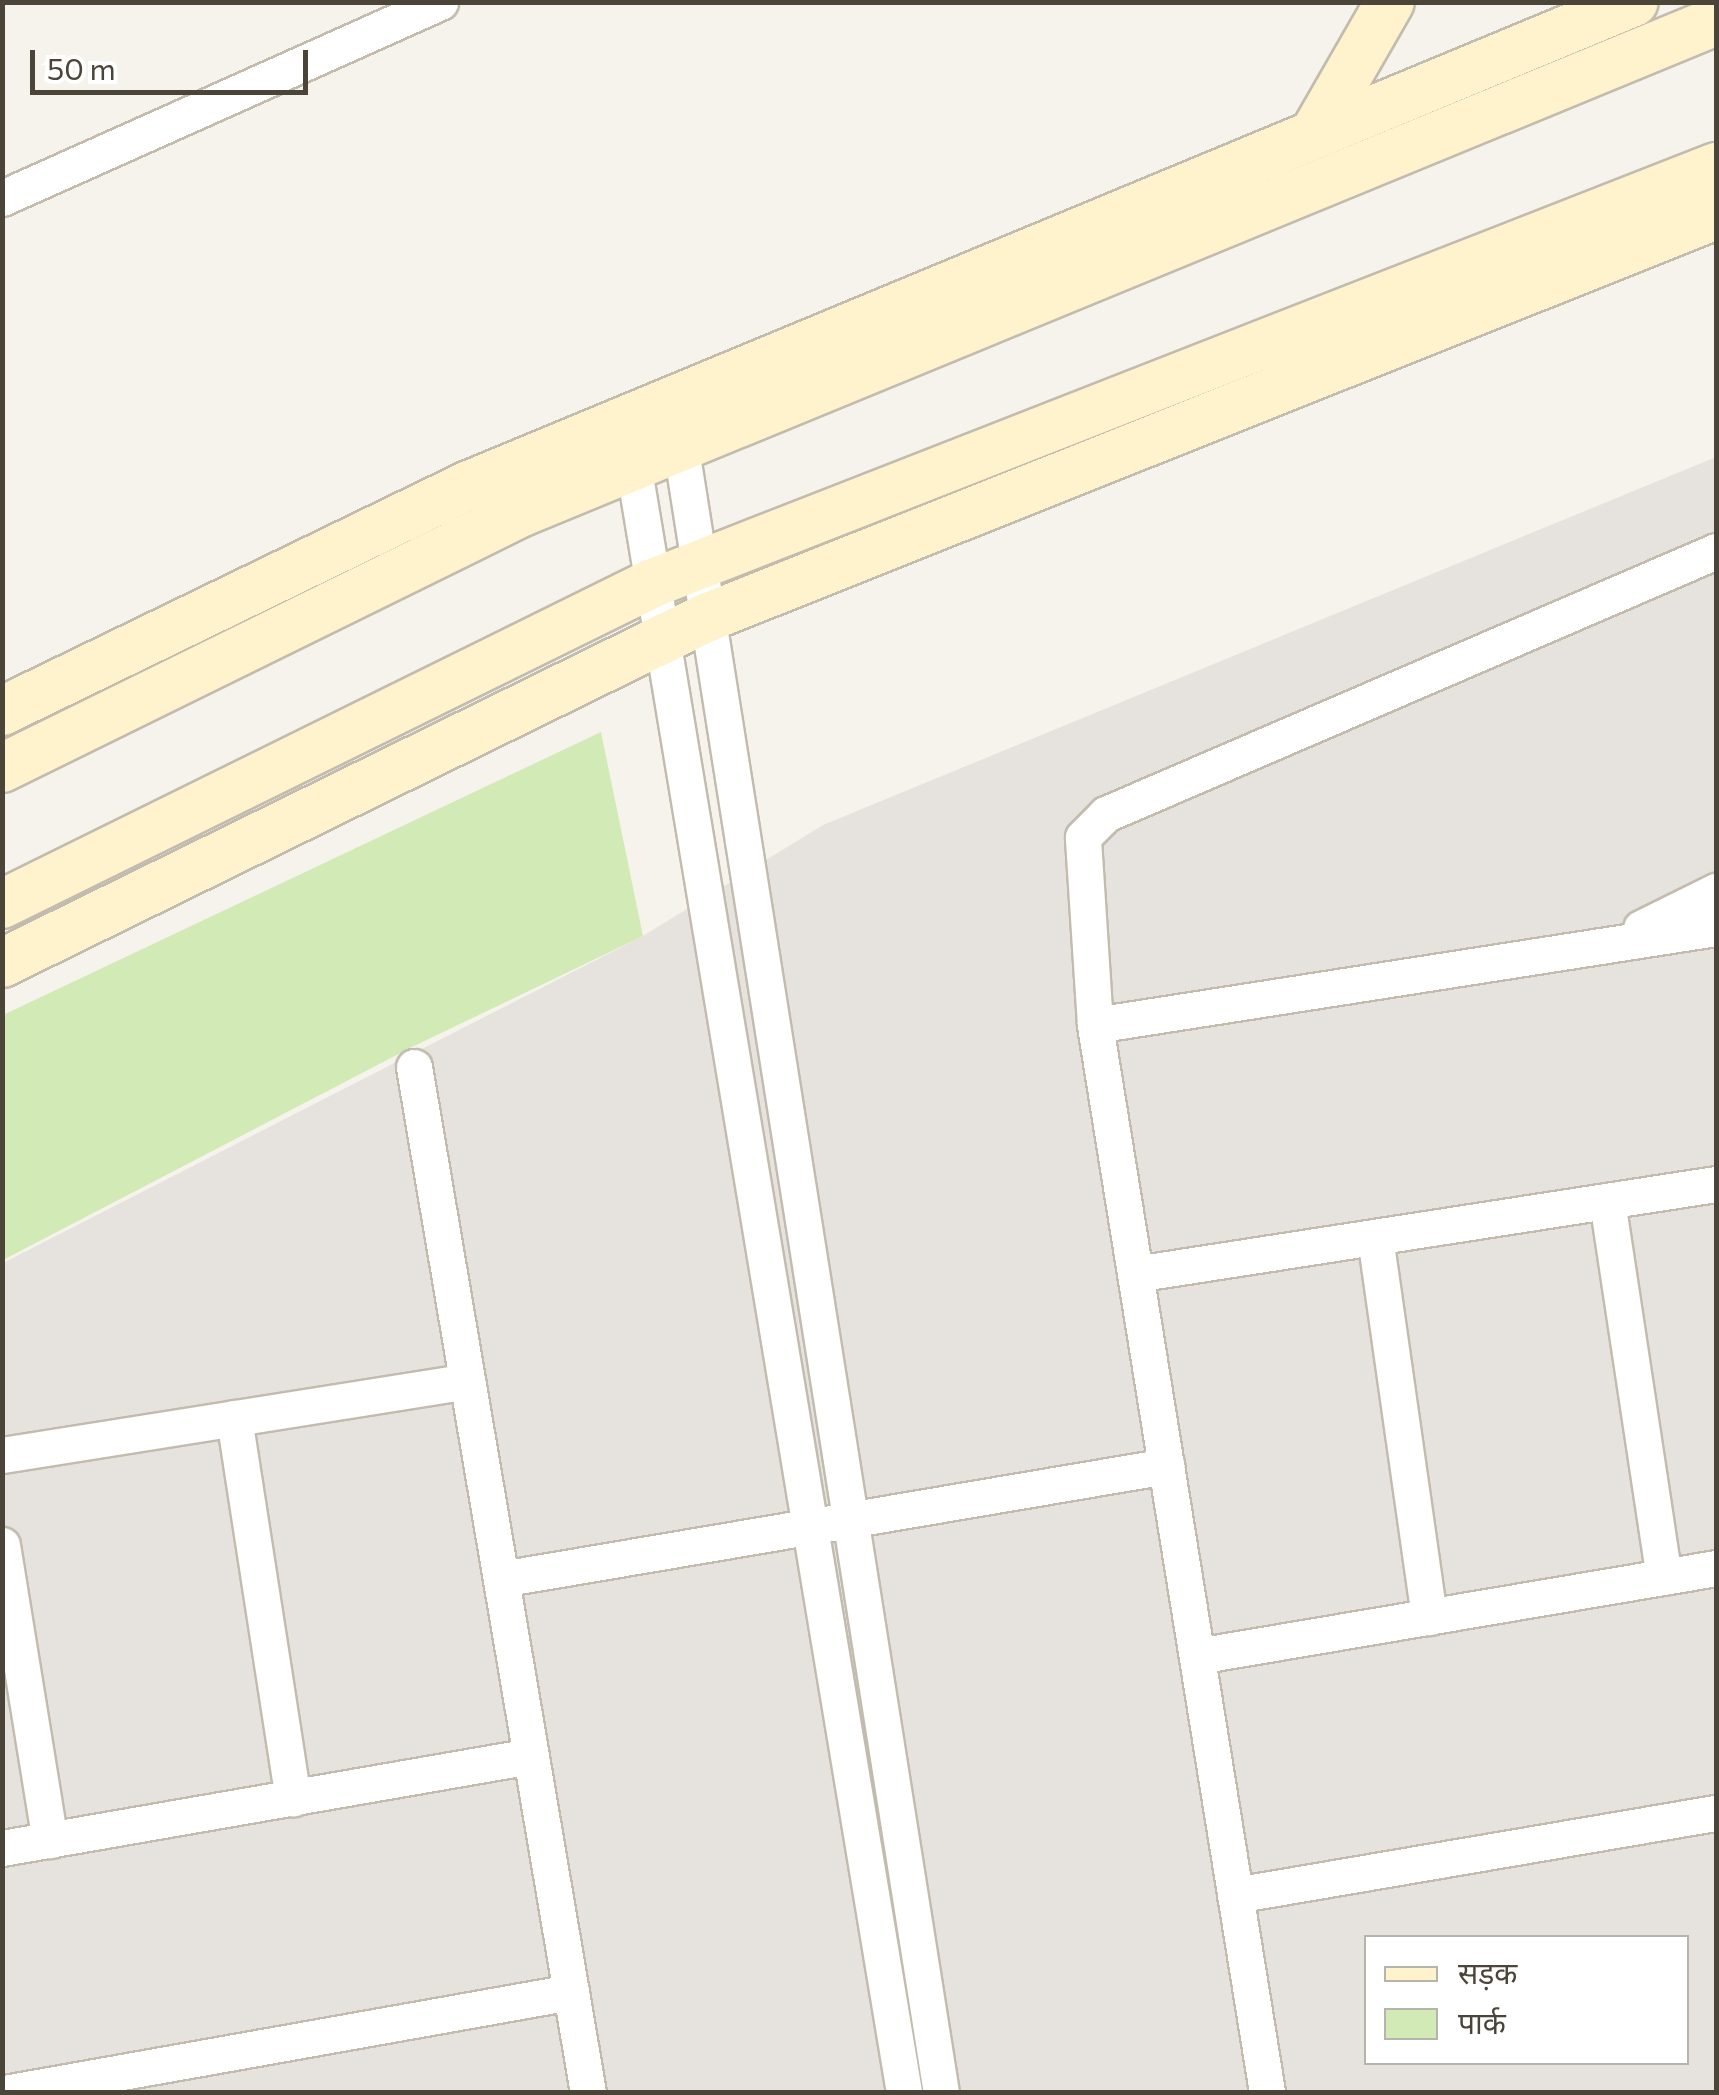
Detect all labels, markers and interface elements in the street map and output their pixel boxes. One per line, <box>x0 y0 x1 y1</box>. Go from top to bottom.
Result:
scale bar <box>35 30 312 92</box>
text: 50 m <box>47 49 116 86</box>
legend <box>1364 1935 1689 2065</box>
text: सड़क <box>1458 1953 1517 1990</box>
text: पार्क <box>1458 2003 1506 2040</box>

